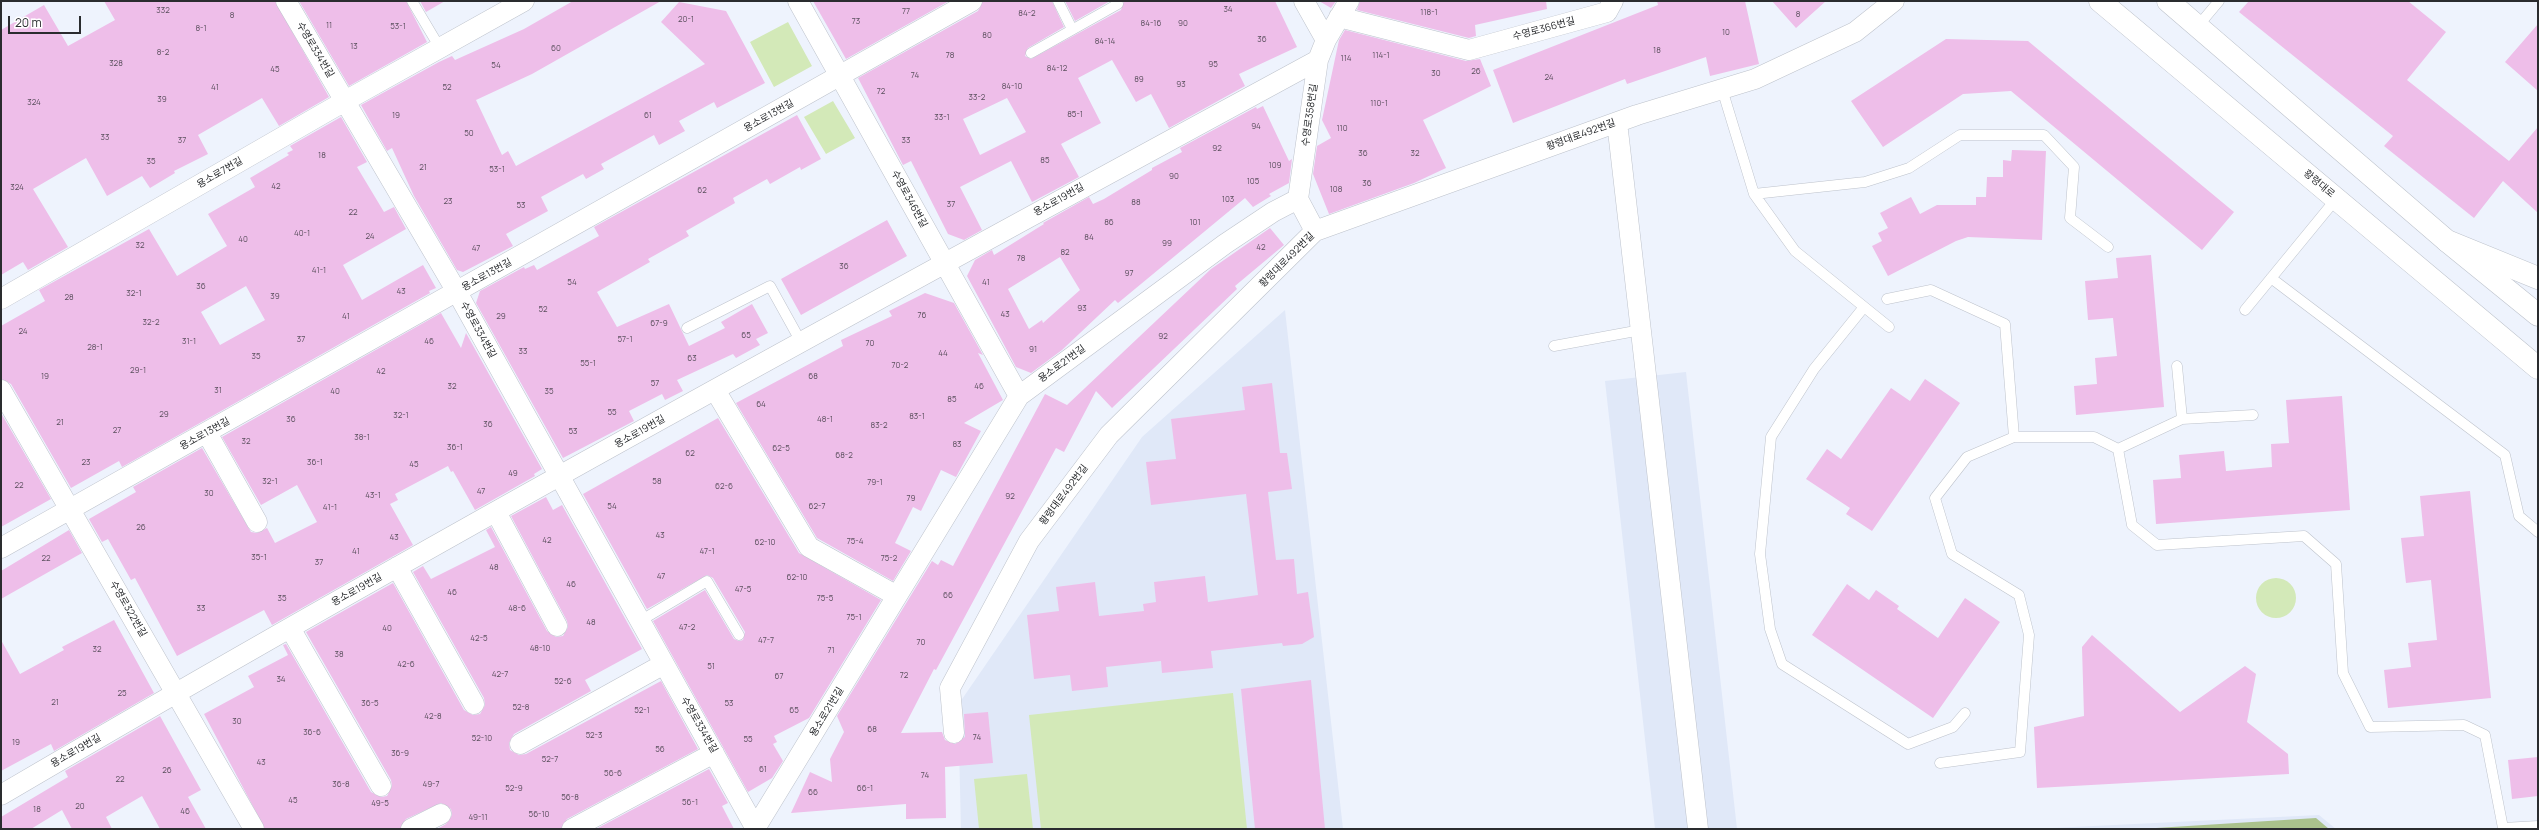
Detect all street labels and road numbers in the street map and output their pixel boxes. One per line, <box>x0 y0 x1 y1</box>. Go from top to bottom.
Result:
street label: 수영로366번길 <box>1512 15 1576 43</box>
street label: 수영로334번길 <box>294 20 336 80</box>
street label: 수영로358번길 <box>1300 83 1320 147</box>
street label: 용소로13번길 <box>742 97 796 135</box>
street label: 황령대로492번길 <box>1545 117 1617 153</box>
street label: 용소로7번길 <box>195 155 245 191</box>
street label: 수영로346번길 <box>888 168 930 230</box>
street label: 황령대로 <box>2301 168 2337 200</box>
street label: 용소로19번길 <box>1032 181 1086 219</box>
street label: 황령대로492번길 <box>1257 230 1317 290</box>
street label: 용소로13번길 <box>460 256 514 294</box>
street label: 수영로334번길 <box>457 300 499 360</box>
street label: 용소로21번길 <box>1036 343 1088 385</box>
street label: 용소로19번길 <box>613 413 667 451</box>
street label: 용소로13번길 <box>178 415 232 453</box>
street label: 황령대로492번길 <box>1037 462 1091 528</box>
street label: 용소로19번길 <box>330 571 384 609</box>
street label: 수영로322번길 <box>107 579 149 639</box>
street label: 용소로21번길 <box>808 685 846 739</box>
street label: 수영로334번길 <box>678 695 720 755</box>
street label: 용소로19번길 <box>49 732 103 770</box>

